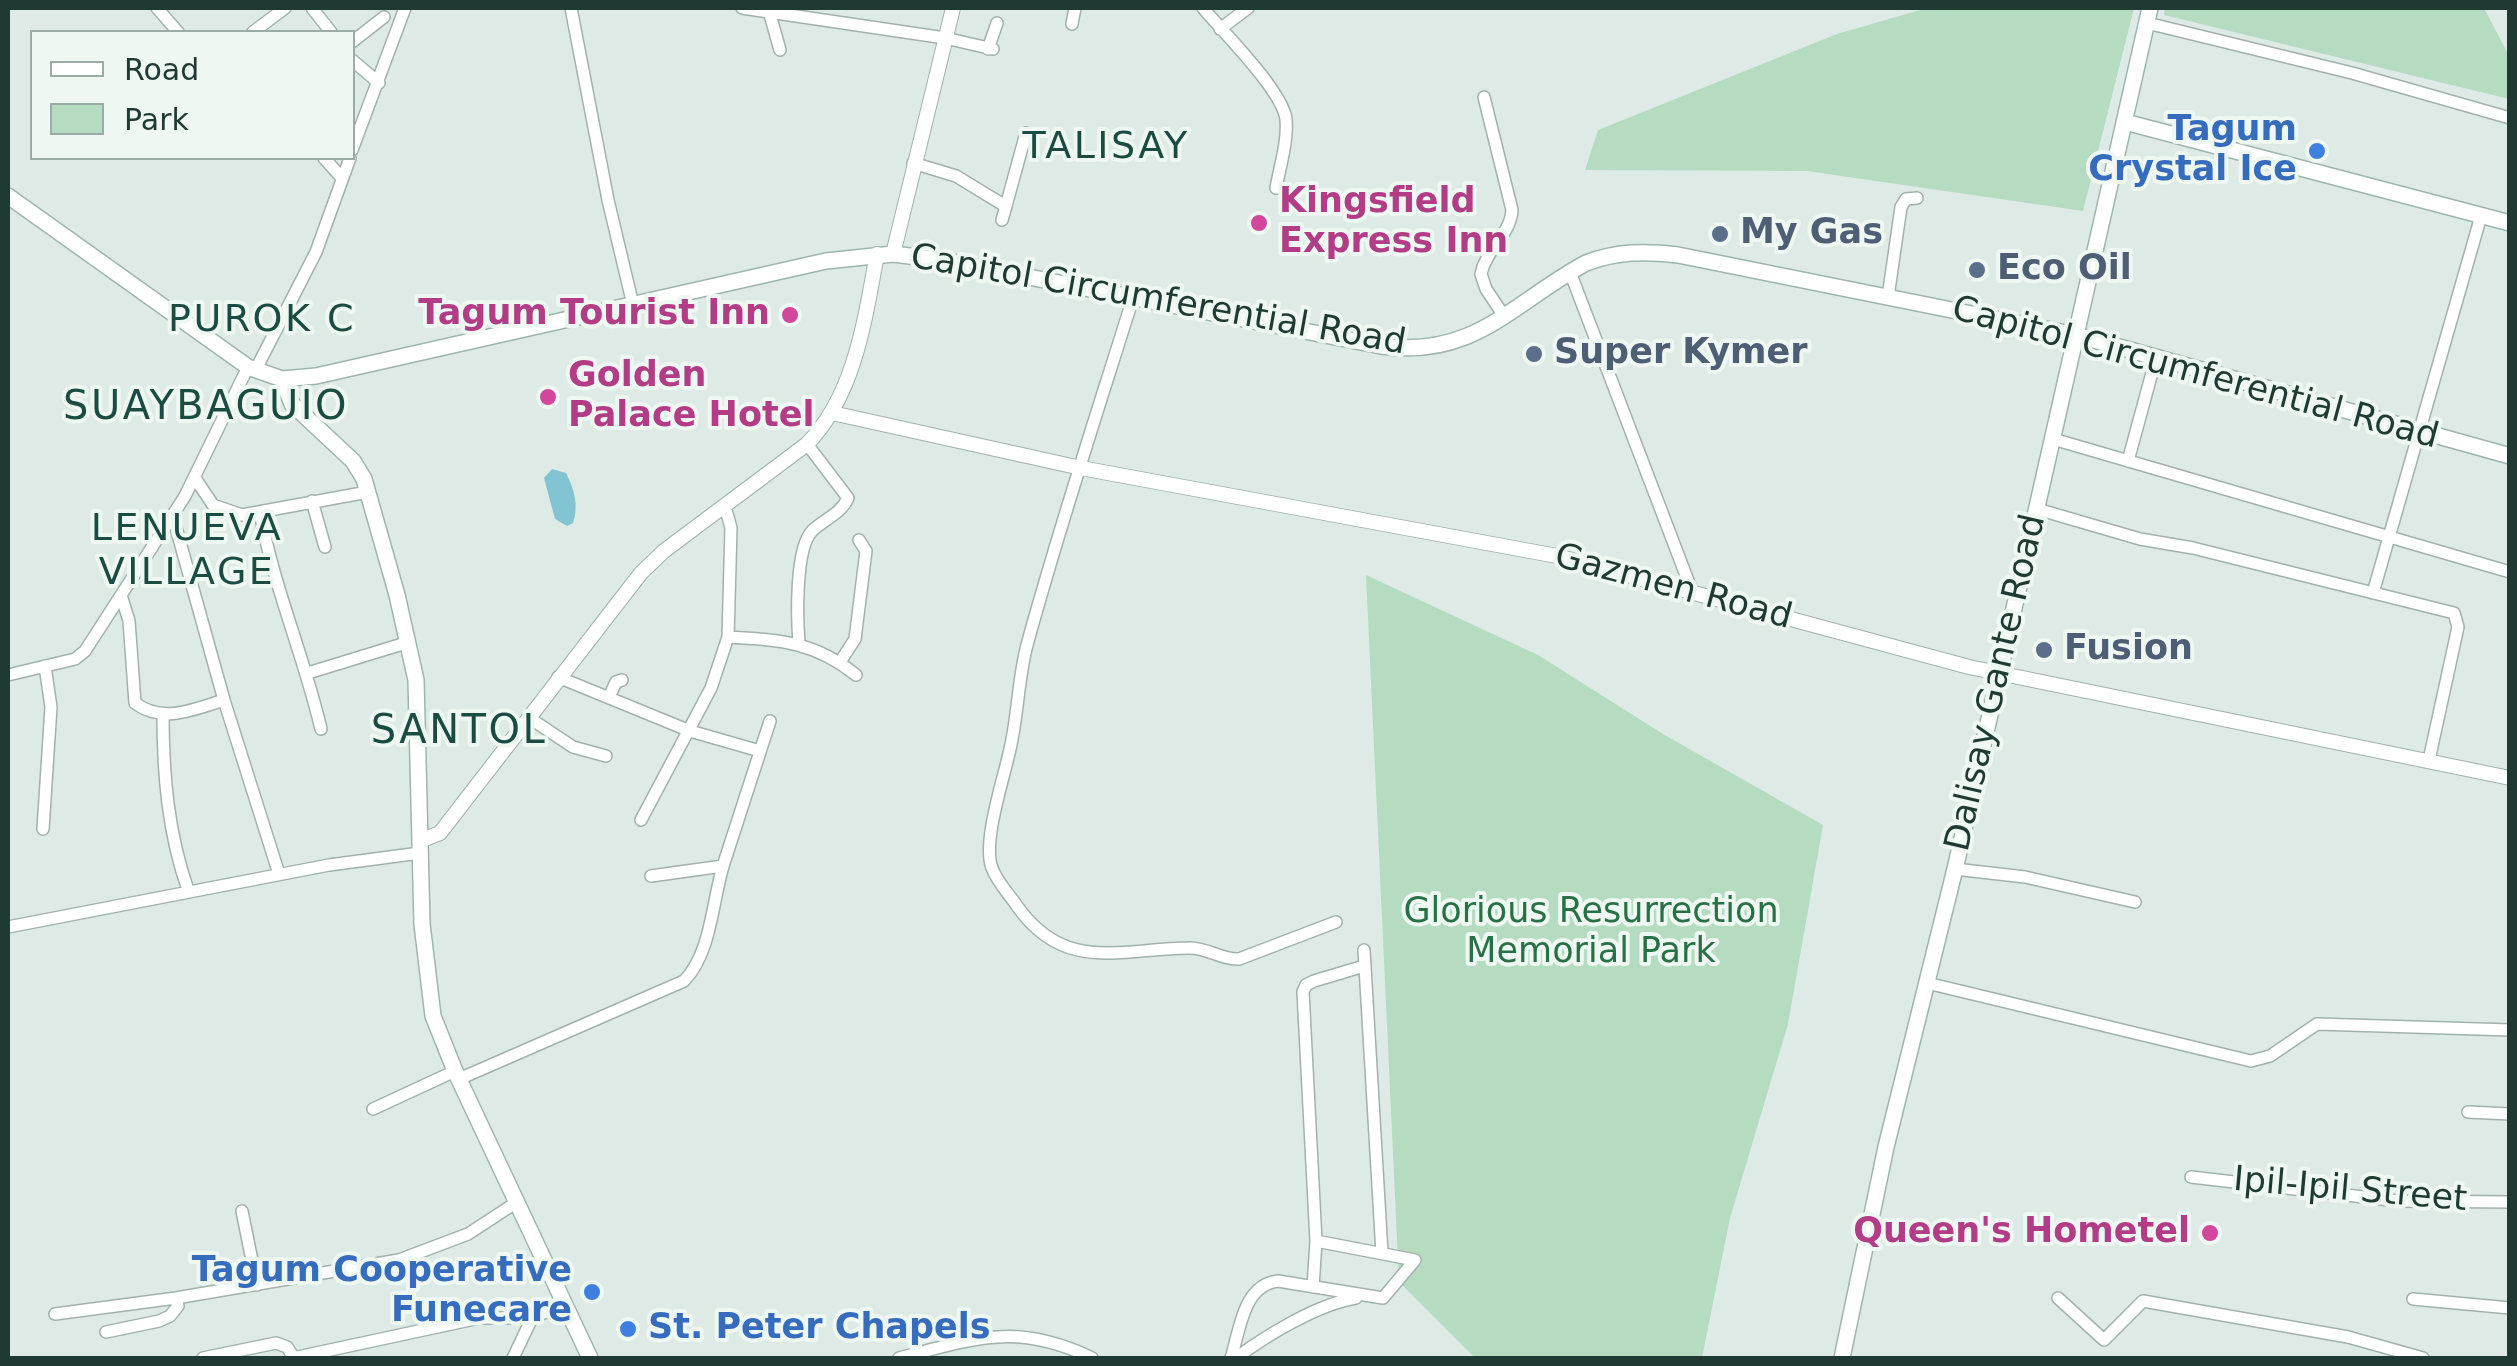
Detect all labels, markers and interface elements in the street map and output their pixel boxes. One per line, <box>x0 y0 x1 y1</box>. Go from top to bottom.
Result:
legend <box>30 30 355 160</box>
text: Road <box>124 52 199 87</box>
text: Park <box>124 102 189 137</box>
place label: Tagum Crystal Ice <box>2088 110 2297 192</box>
district label: TALISAY <box>1022 125 1190 171</box>
marker: Tagum Crystal Ice <box>2306 140 2328 162</box>
place label: Kingsfield Express Inn <box>1279 182 1508 264</box>
marker: Kingsfield Express Inn <box>1248 212 1270 234</box>
place label: My Gas <box>1740 213 1883 255</box>
marker: My Gas <box>1709 223 1731 245</box>
street label: Capitol Circumferential Road <box>907 237 1409 365</box>
place label: Eco Oil <box>1997 249 2132 291</box>
marker: Eco Oil <box>1966 259 1988 281</box>
street label: Capitol Circumferential Road <box>1947 289 2443 459</box>
place label: Tagum Tourist Inn <box>418 294 770 336</box>
district label: PUROK C <box>168 298 356 344</box>
marker: Tagum Tourist Inn <box>779 304 801 326</box>
place label: Super Kymer <box>1554 333 1808 375</box>
marker: Super Kymer <box>1523 343 1545 365</box>
place label: Golden Palace Hotel <box>568 356 814 438</box>
district label: SUAYBAGUIO <box>63 385 349 433</box>
marker: Golden Palace Hotel <box>537 386 559 408</box>
district label: LENUEVA VILLAGE <box>91 507 283 596</box>
street label: Dalisay Gante Road <box>1938 511 2056 855</box>
street label: Gazmen Road <box>1550 536 1796 640</box>
place label: Fusion <box>2064 629 2193 671</box>
marker: Fusion <box>2033 639 2055 661</box>
district label: SANTOL <box>371 709 547 757</box>
park label: Glorious Resurrection Memorial Park <box>1403 892 1779 974</box>
street label: Ipil-Ipil Street <box>2232 1160 2468 1222</box>
place label: Queen's Hometel <box>1853 1212 2190 1254</box>
marker: Queen's Hometel <box>2199 1222 2221 1244</box>
place label: Tagum Cooperative Funecare <box>192 1251 572 1333</box>
marker: Tagum Cooperative Funecare <box>581 1281 603 1303</box>
place label: St. Peter Chapels <box>648 1308 991 1350</box>
marker: St. Peter Chapels <box>617 1318 639 1340</box>

